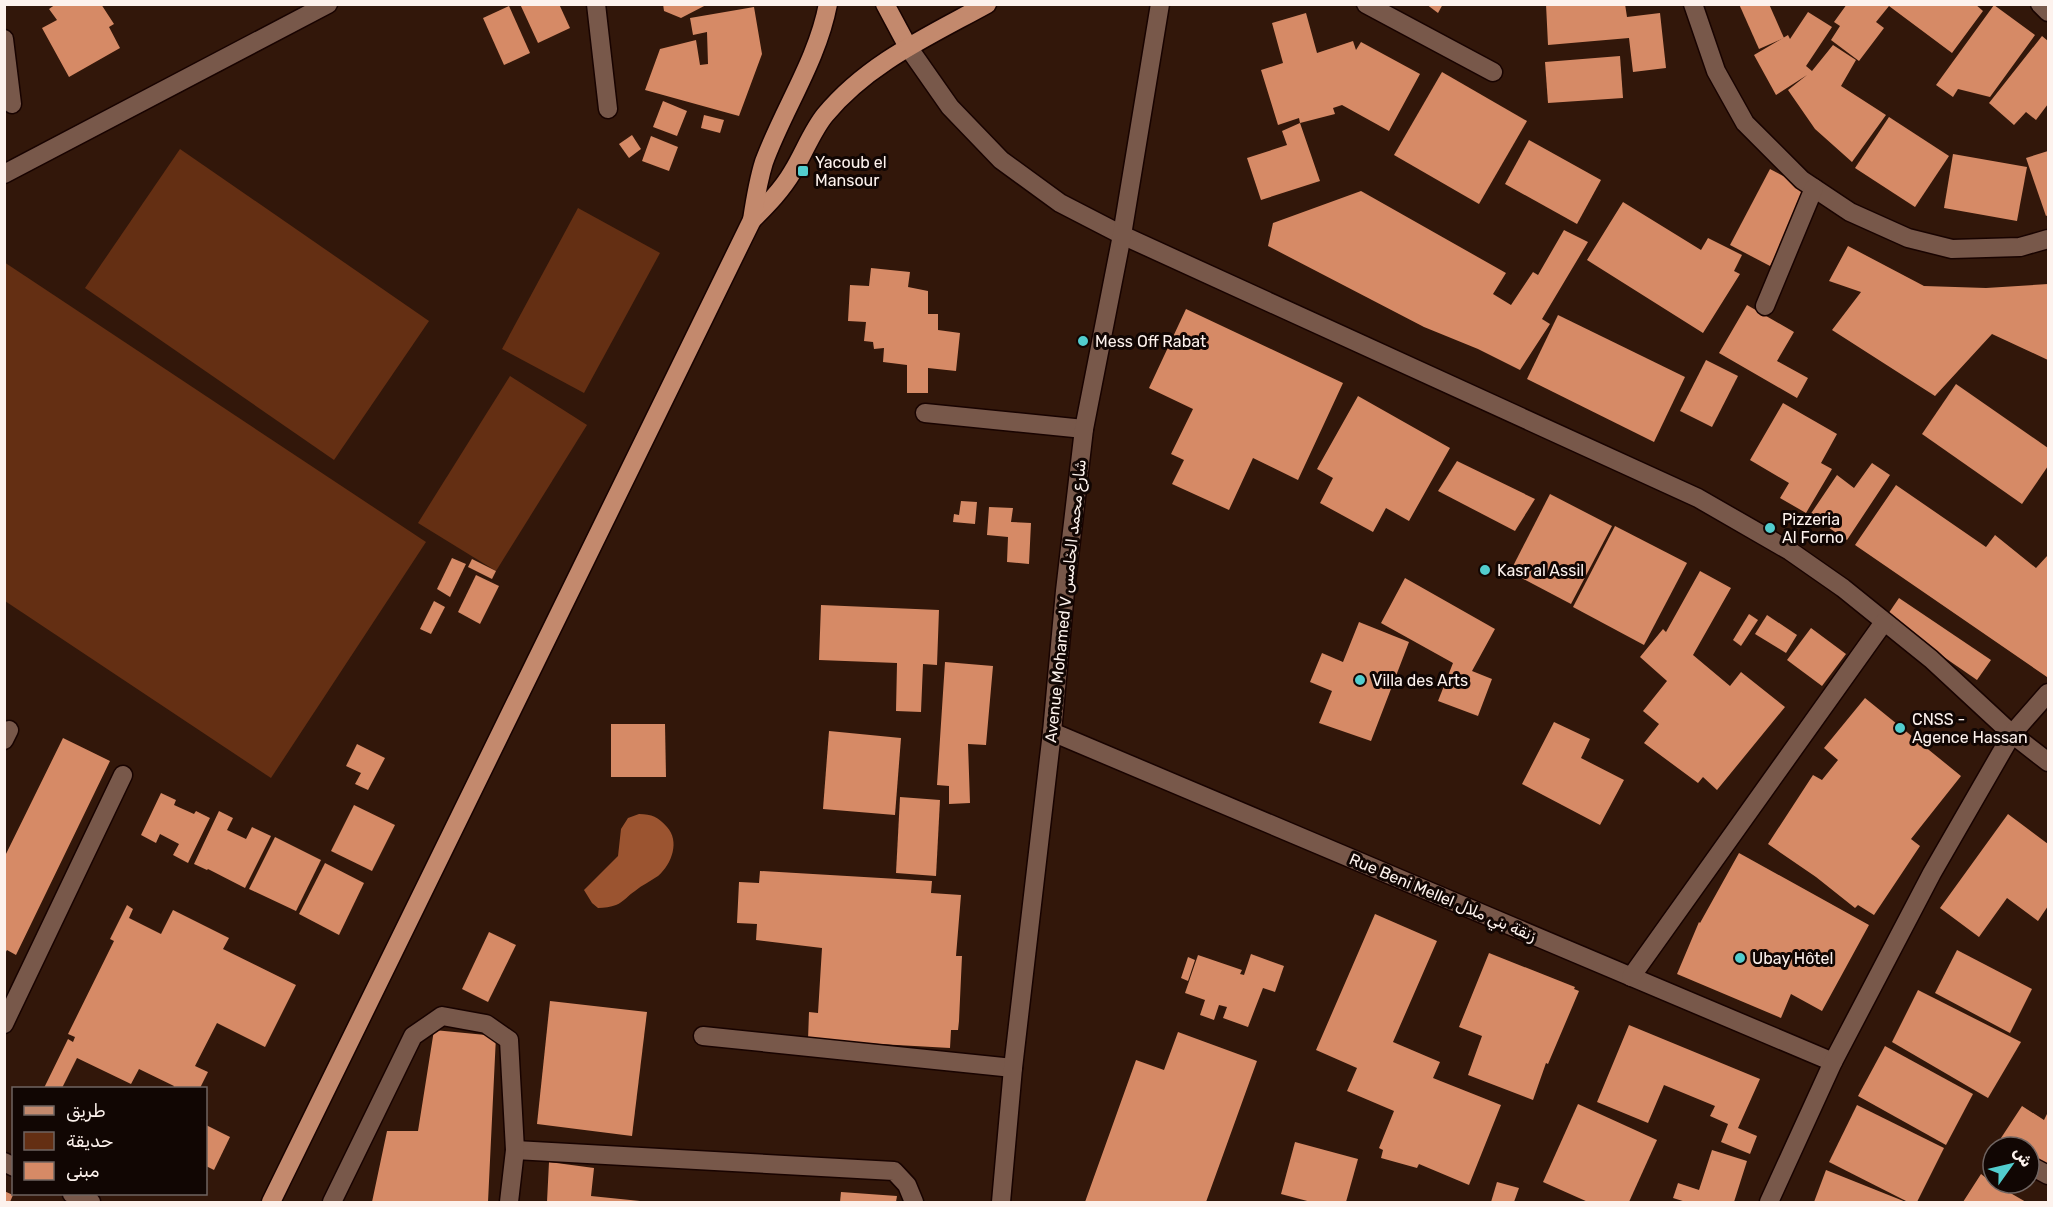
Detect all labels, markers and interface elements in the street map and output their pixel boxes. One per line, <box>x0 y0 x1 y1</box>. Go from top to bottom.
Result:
place label: Yacoub el Mansour <box>815 153 887 190</box>
marker: Yacoub el Mansour <box>796 164 810 178</box>
place label: Mess Off Rabat <box>1095 332 1206 351</box>
marker: Mess Off Rabat <box>1076 334 1090 348</box>
street label: Avenue Mohamed V شارع محمد الخامس <box>1041 458 1092 744</box>
place label: Pizzeria Al Forno <box>1782 510 1844 547</box>
marker: Pizzeria Al Forno <box>1763 521 1777 535</box>
place label: Kasr al Assil <box>1497 561 1584 580</box>
marker: Kasr al Assil <box>1478 563 1492 577</box>
place label: Villa des Arts <box>1372 671 1468 690</box>
marker: Villa des Arts <box>1353 673 1367 687</box>
place label: CNSS - Agence Hassan <box>1912 710 2028 747</box>
marker: CNSS - Agence Hassan <box>1893 721 1907 735</box>
street label: Rue Beni Mellel زنقة بني ملال <box>1345 849 1539 948</box>
place label: Ubay Hôtel <box>1752 949 1833 968</box>
marker: Ubay Hôtel <box>1733 951 1747 965</box>
legend <box>12 1087 207 1195</box>
text: طريق <box>66 1100 106 1122</box>
text: حديقة <box>66 1130 113 1152</box>
north arrow <box>1981 1135 2041 1195</box>
text: ش <box>2009 1143 2037 1171</box>
text: مبنى <box>66 1160 100 1182</box>

